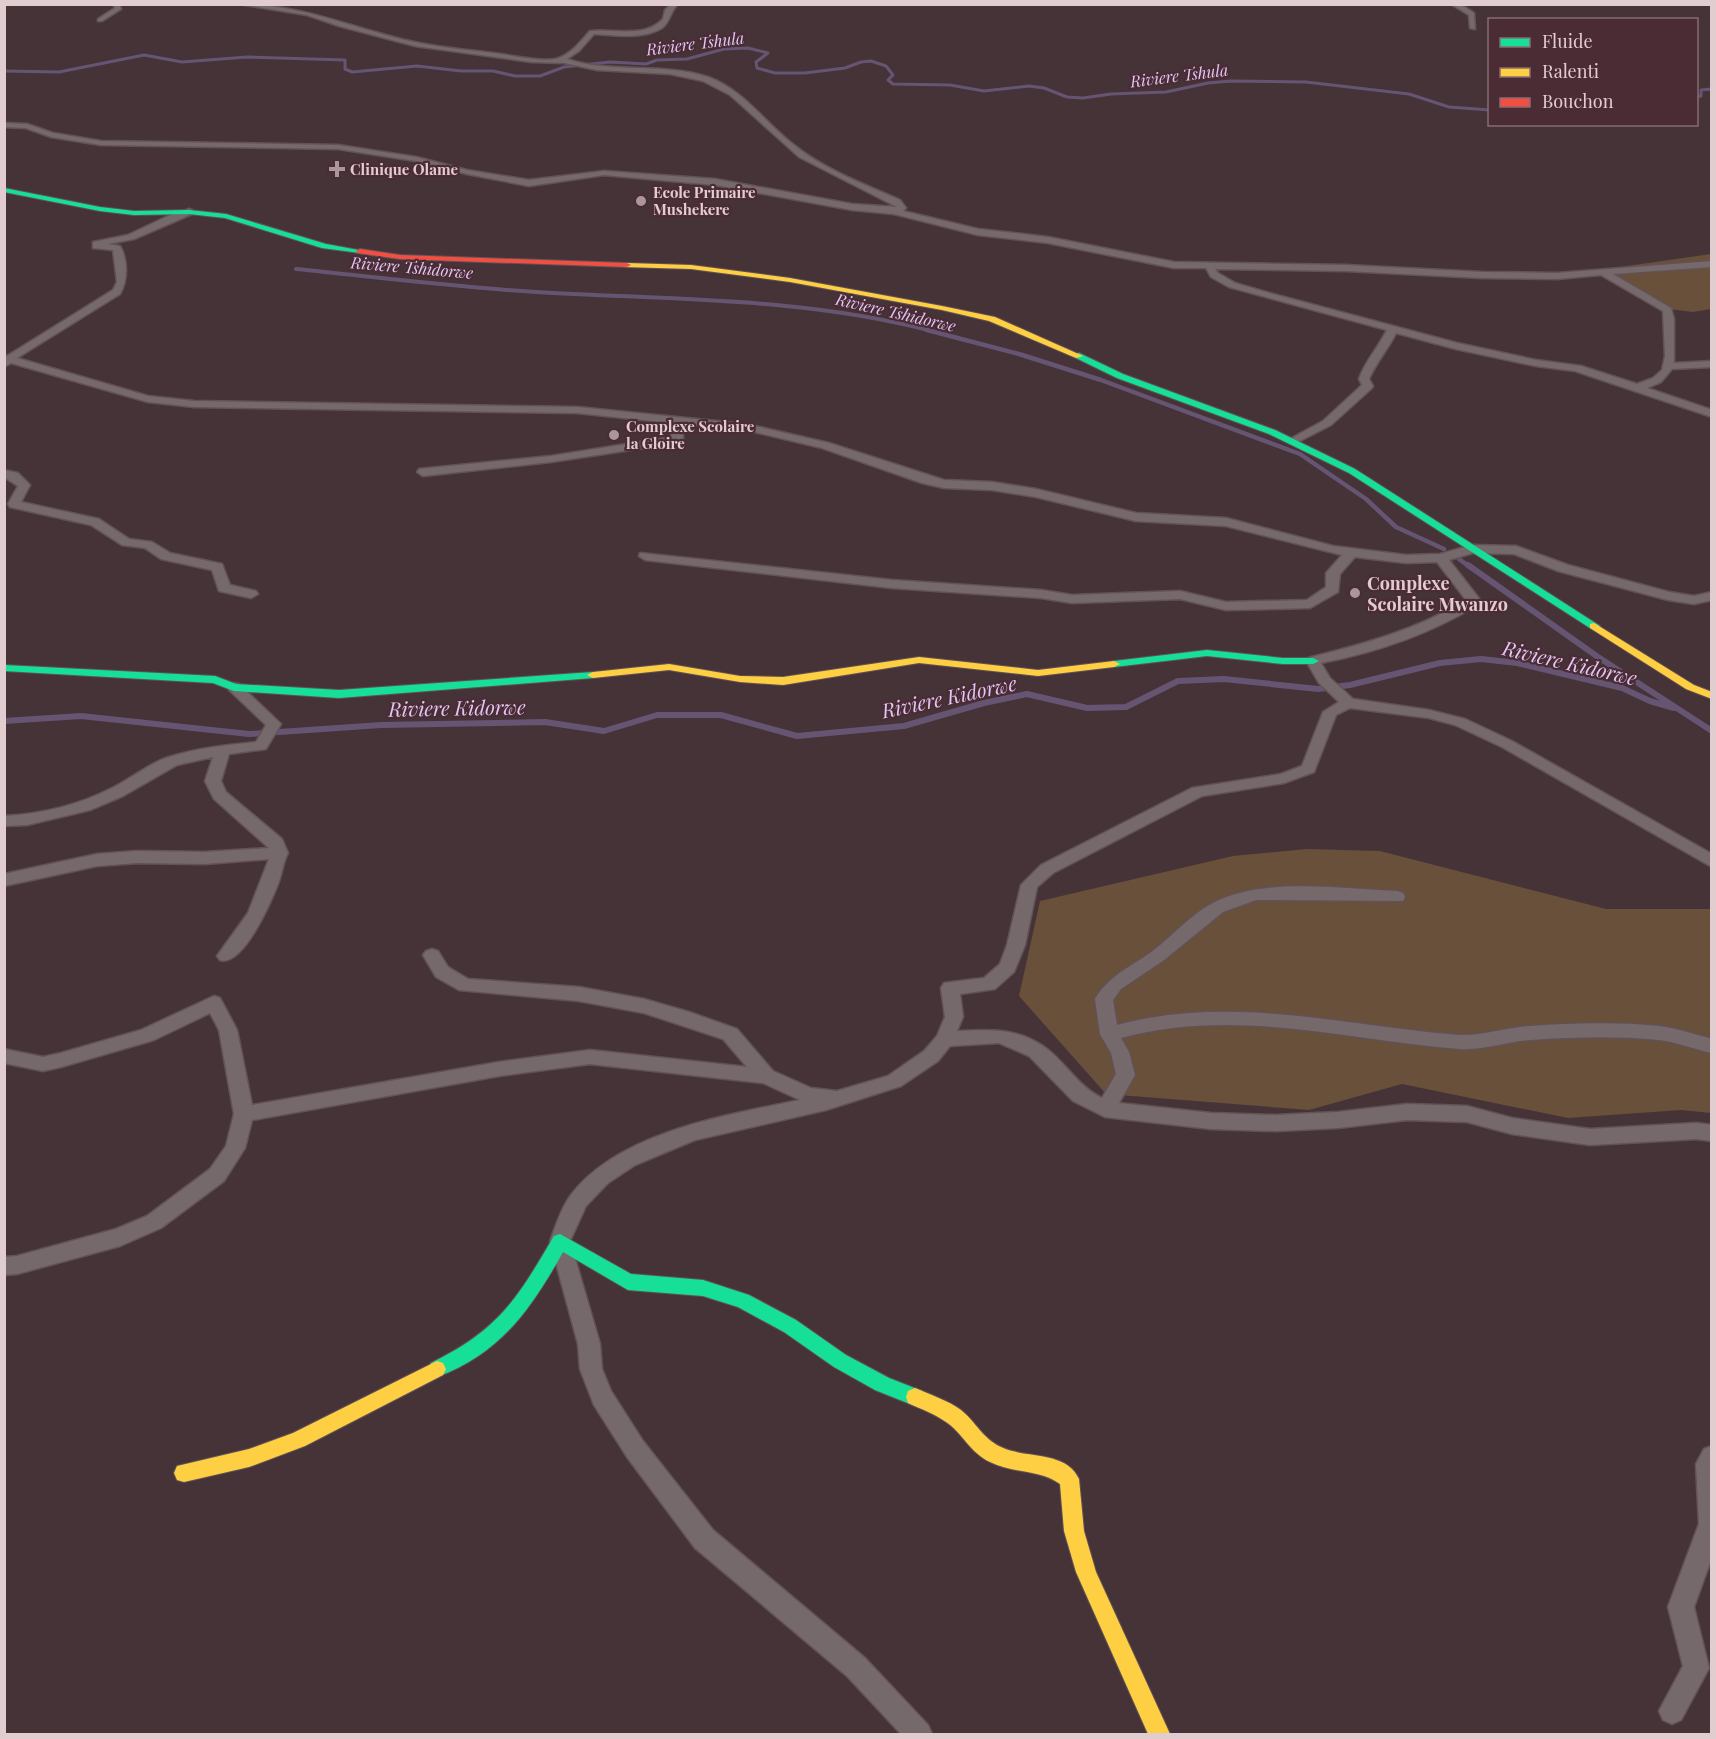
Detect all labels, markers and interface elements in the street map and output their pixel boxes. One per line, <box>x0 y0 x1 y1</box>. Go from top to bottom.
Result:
legend <box>1488 18 1698 126</box>
water label: Riviere Tshula <box>644 27 745 60</box>
text: Fluide <box>1542 29 1593 53</box>
water label: Riviere Tshula <box>1128 59 1229 92</box>
text: Ralenti <box>1542 59 1599 83</box>
text: Bouchon <box>1542 89 1614 113</box>
place label: Clinique Olame <box>350 159 459 179</box>
marker: Clinique Olame <box>328 160 346 178</box>
place label: Ecole Primaire Mushekere <box>653 182 756 219</box>
marker: Ecole Primaire Mushekere <box>634 194 648 208</box>
water label: Riviere Tshidorwe <box>349 251 474 283</box>
water label: Riviere Tshidorwe <box>833 288 958 336</box>
place label: Complexe Scolaire la Gloire <box>626 416 755 453</box>
marker: Complexe Scolaire la Gloire <box>607 428 621 442</box>
place label: Complexe Scolaire Mwanzo <box>1367 571 1508 616</box>
marker: Complexe Scolaire Mwanzo <box>1348 586 1362 600</box>
water label: Riviere Kidorwe <box>1499 633 1640 691</box>
water label: Riviere Kidorwe <box>878 668 1019 724</box>
water label: Riviere Kidorwe <box>387 692 526 722</box>

